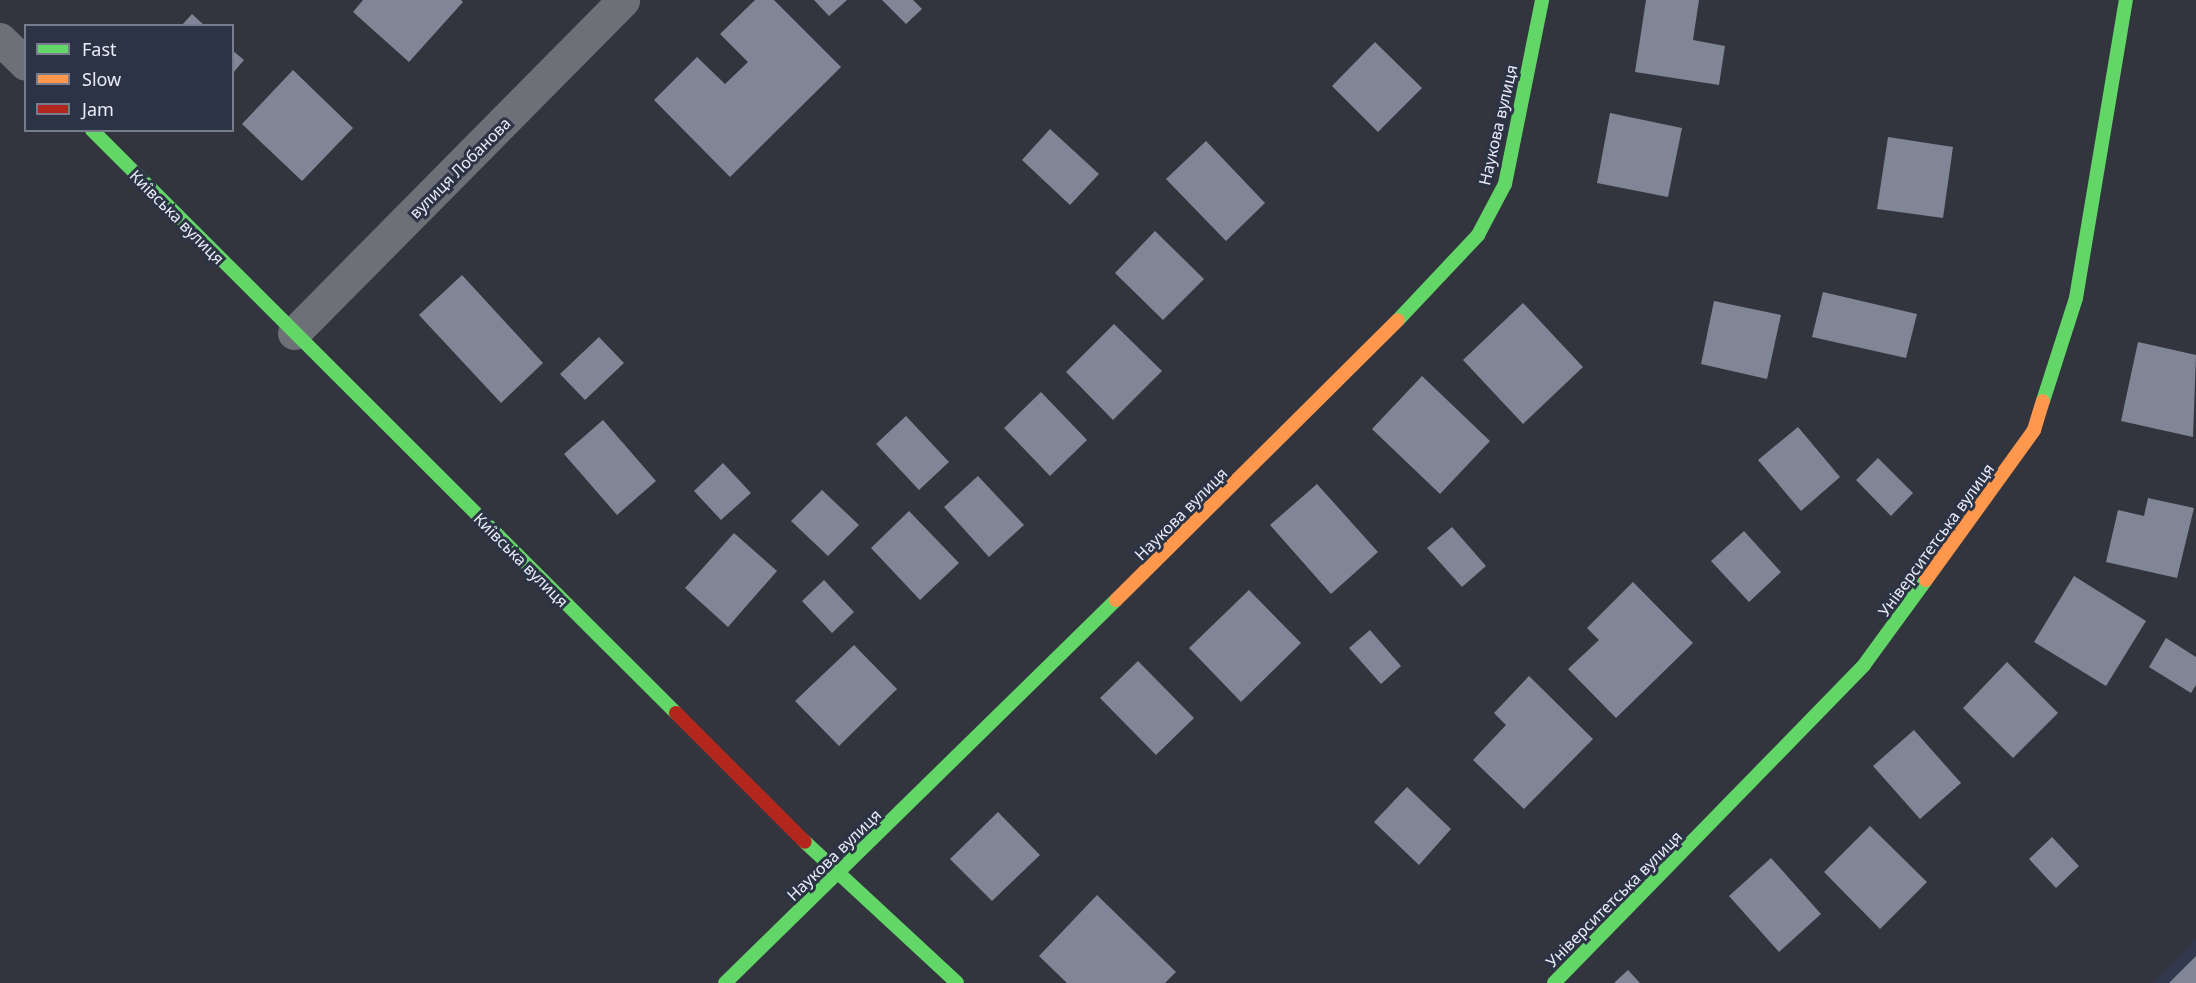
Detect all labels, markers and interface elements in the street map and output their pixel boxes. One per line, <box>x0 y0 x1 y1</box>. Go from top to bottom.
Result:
legend <box>24 24 234 132</box>
text: Fast <box>82 37 117 61</box>
street label: Наукова вулиця <box>1475 63 1521 187</box>
text: Slow <box>82 67 121 91</box>
text: Jam <box>82 97 114 121</box>
street label: вулиця Лобанова <box>405 113 515 223</box>
street label: Київська вулиця <box>126 166 228 268</box>
street label: Університетська вулиця <box>1874 460 1998 620</box>
street label: Наукова вулиця <box>1131 464 1231 564</box>
street label: Київська вулиця <box>470 509 572 611</box>
street label: Наукова вулиця <box>783 805 885 905</box>
street label: Університетська вулиця <box>1542 827 1686 971</box>

